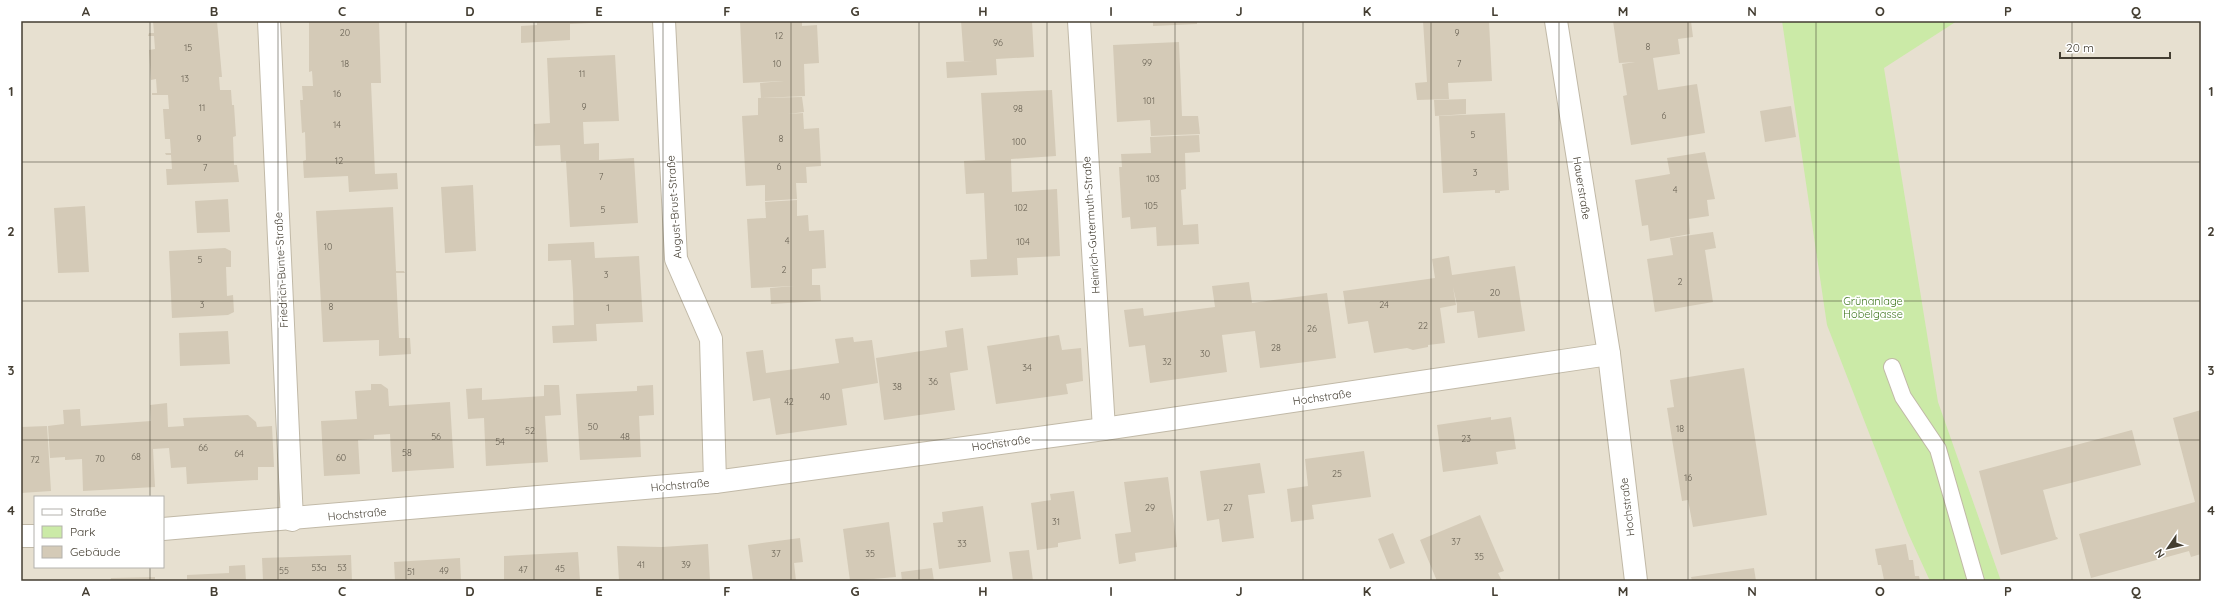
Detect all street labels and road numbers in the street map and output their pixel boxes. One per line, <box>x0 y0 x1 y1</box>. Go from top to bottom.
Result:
street label: August-Brust-Straße <box>663 155 685 259</box>
street label: Hauerstraße <box>1570 155 1594 221</box>
street label: Heinrich-Gutermuth-Straße <box>1079 156 1103 294</box>
street label: Friedrich-Bunte-Straße <box>271 212 291 328</box>
street label: Hochstraße <box>1292 386 1352 408</box>
street label: Hochstraße <box>971 432 1031 454</box>
street label: Hochstraße <box>650 475 710 495</box>
street label: Hochstraße <box>1616 477 1638 537</box>
street label: Hochstraße <box>327 504 387 524</box>

